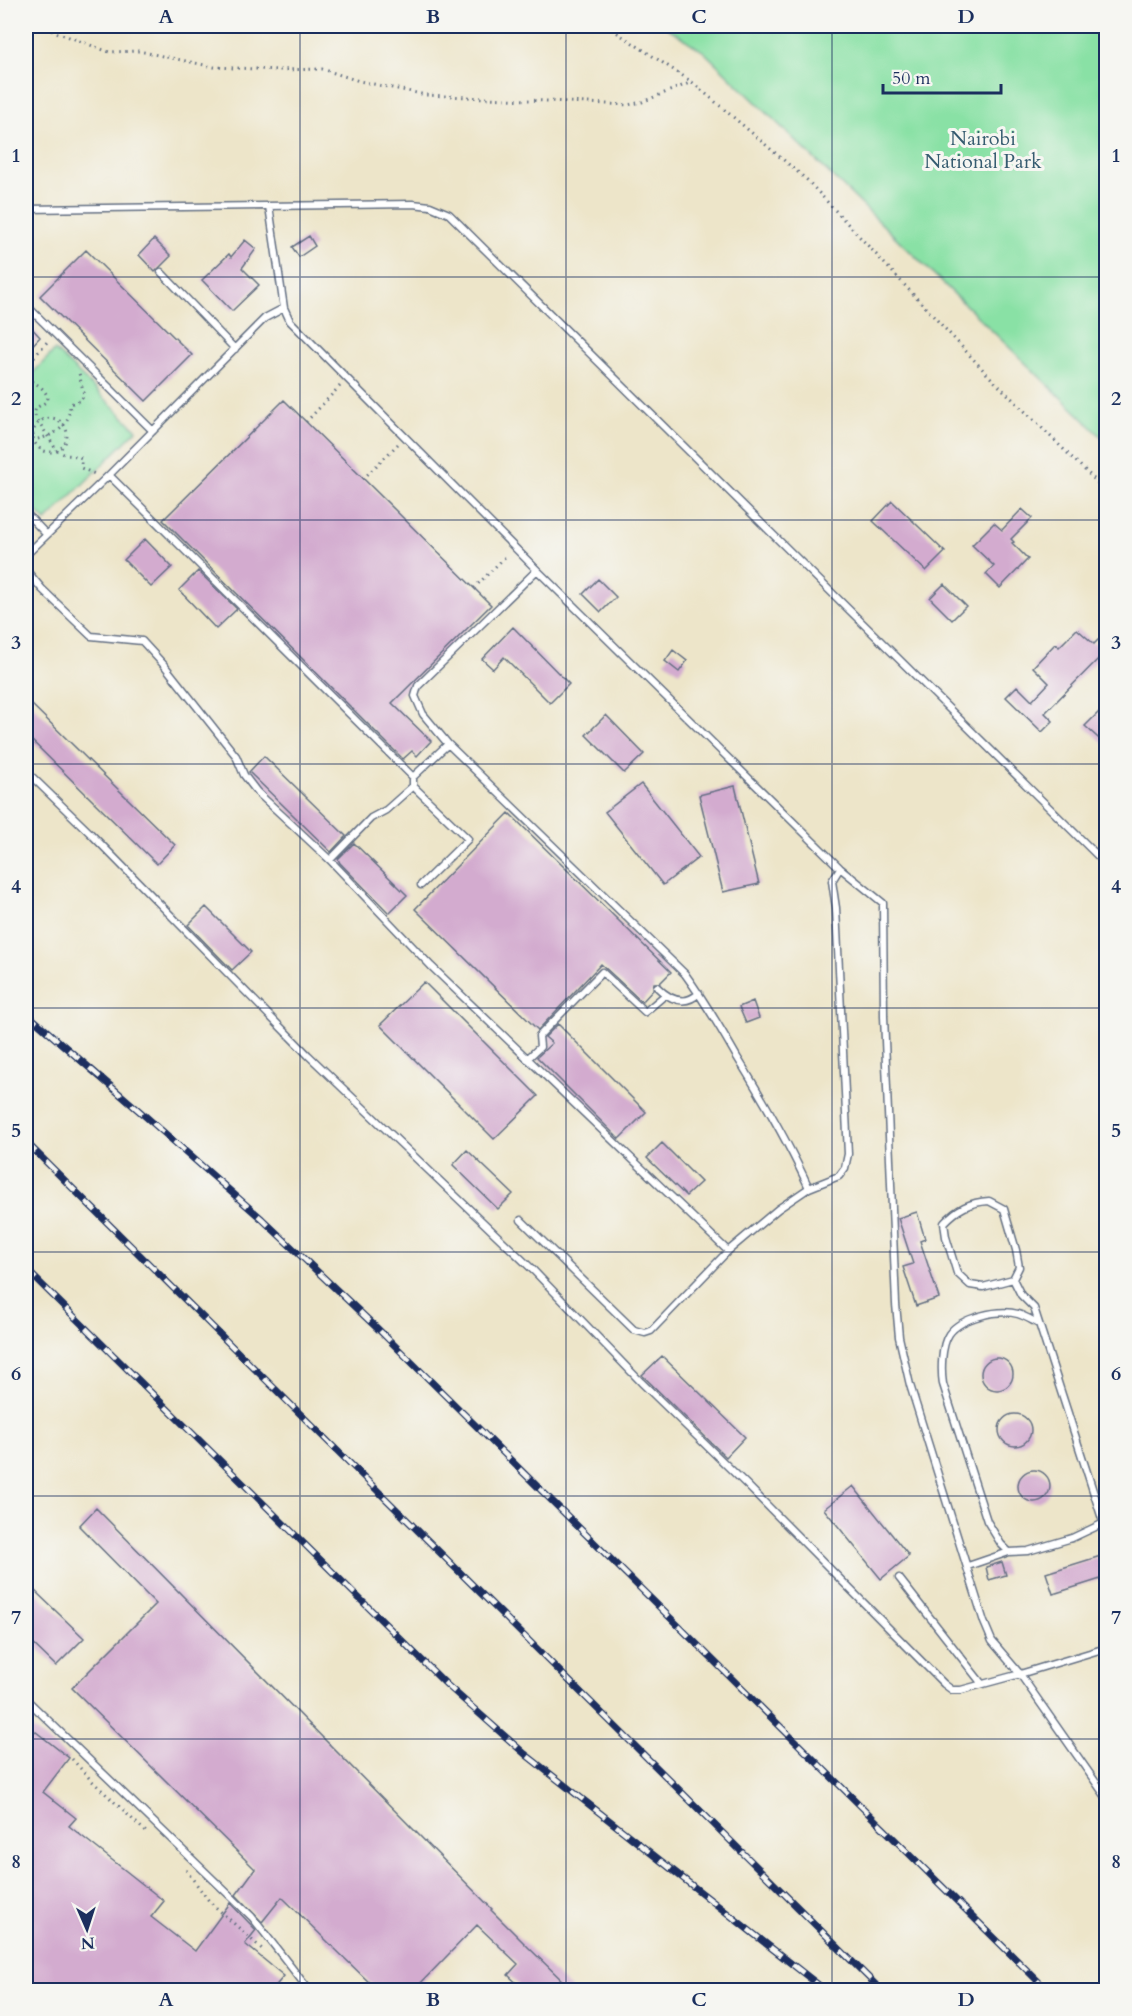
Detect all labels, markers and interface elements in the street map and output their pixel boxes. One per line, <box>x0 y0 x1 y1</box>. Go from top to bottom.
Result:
text: A <box>158 3 174 30</box>
text: B <box>426 3 440 30</box>
text: C <box>691 3 707 30</box>
text: D <box>957 3 975 30</box>
scale bar <box>883 57 1002 95</box>
text: 50 m <box>892 66 931 91</box>
park label: Nairobi National Park <box>924 125 1042 175</box>
text: 1 <box>11 142 21 169</box>
text: 1 <box>1111 142 1121 169</box>
text: 2 <box>11 385 21 412</box>
text: 2 <box>1111 385 1121 412</box>
text: 3 <box>11 629 21 656</box>
text: 3 <box>1111 629 1121 656</box>
text: 4 <box>11 873 21 900</box>
text: 4 <box>1111 873 1121 900</box>
text: 5 <box>11 1117 21 1144</box>
text: 5 <box>1111 1117 1121 1144</box>
text: 6 <box>11 1360 21 1387</box>
text: 6 <box>1111 1360 1121 1387</box>
text: 7 <box>11 1604 21 1631</box>
text: 7 <box>1111 1604 1121 1631</box>
text: 8 <box>11 1848 21 1875</box>
text: 8 <box>1111 1848 1121 1875</box>
north arrow <box>57 1899 117 1959</box>
text: N <box>80 1932 95 1954</box>
text: A <box>158 1986 174 2013</box>
text: B <box>426 1986 440 2013</box>
text: C <box>691 1986 707 2013</box>
text: D <box>957 1986 975 2013</box>

